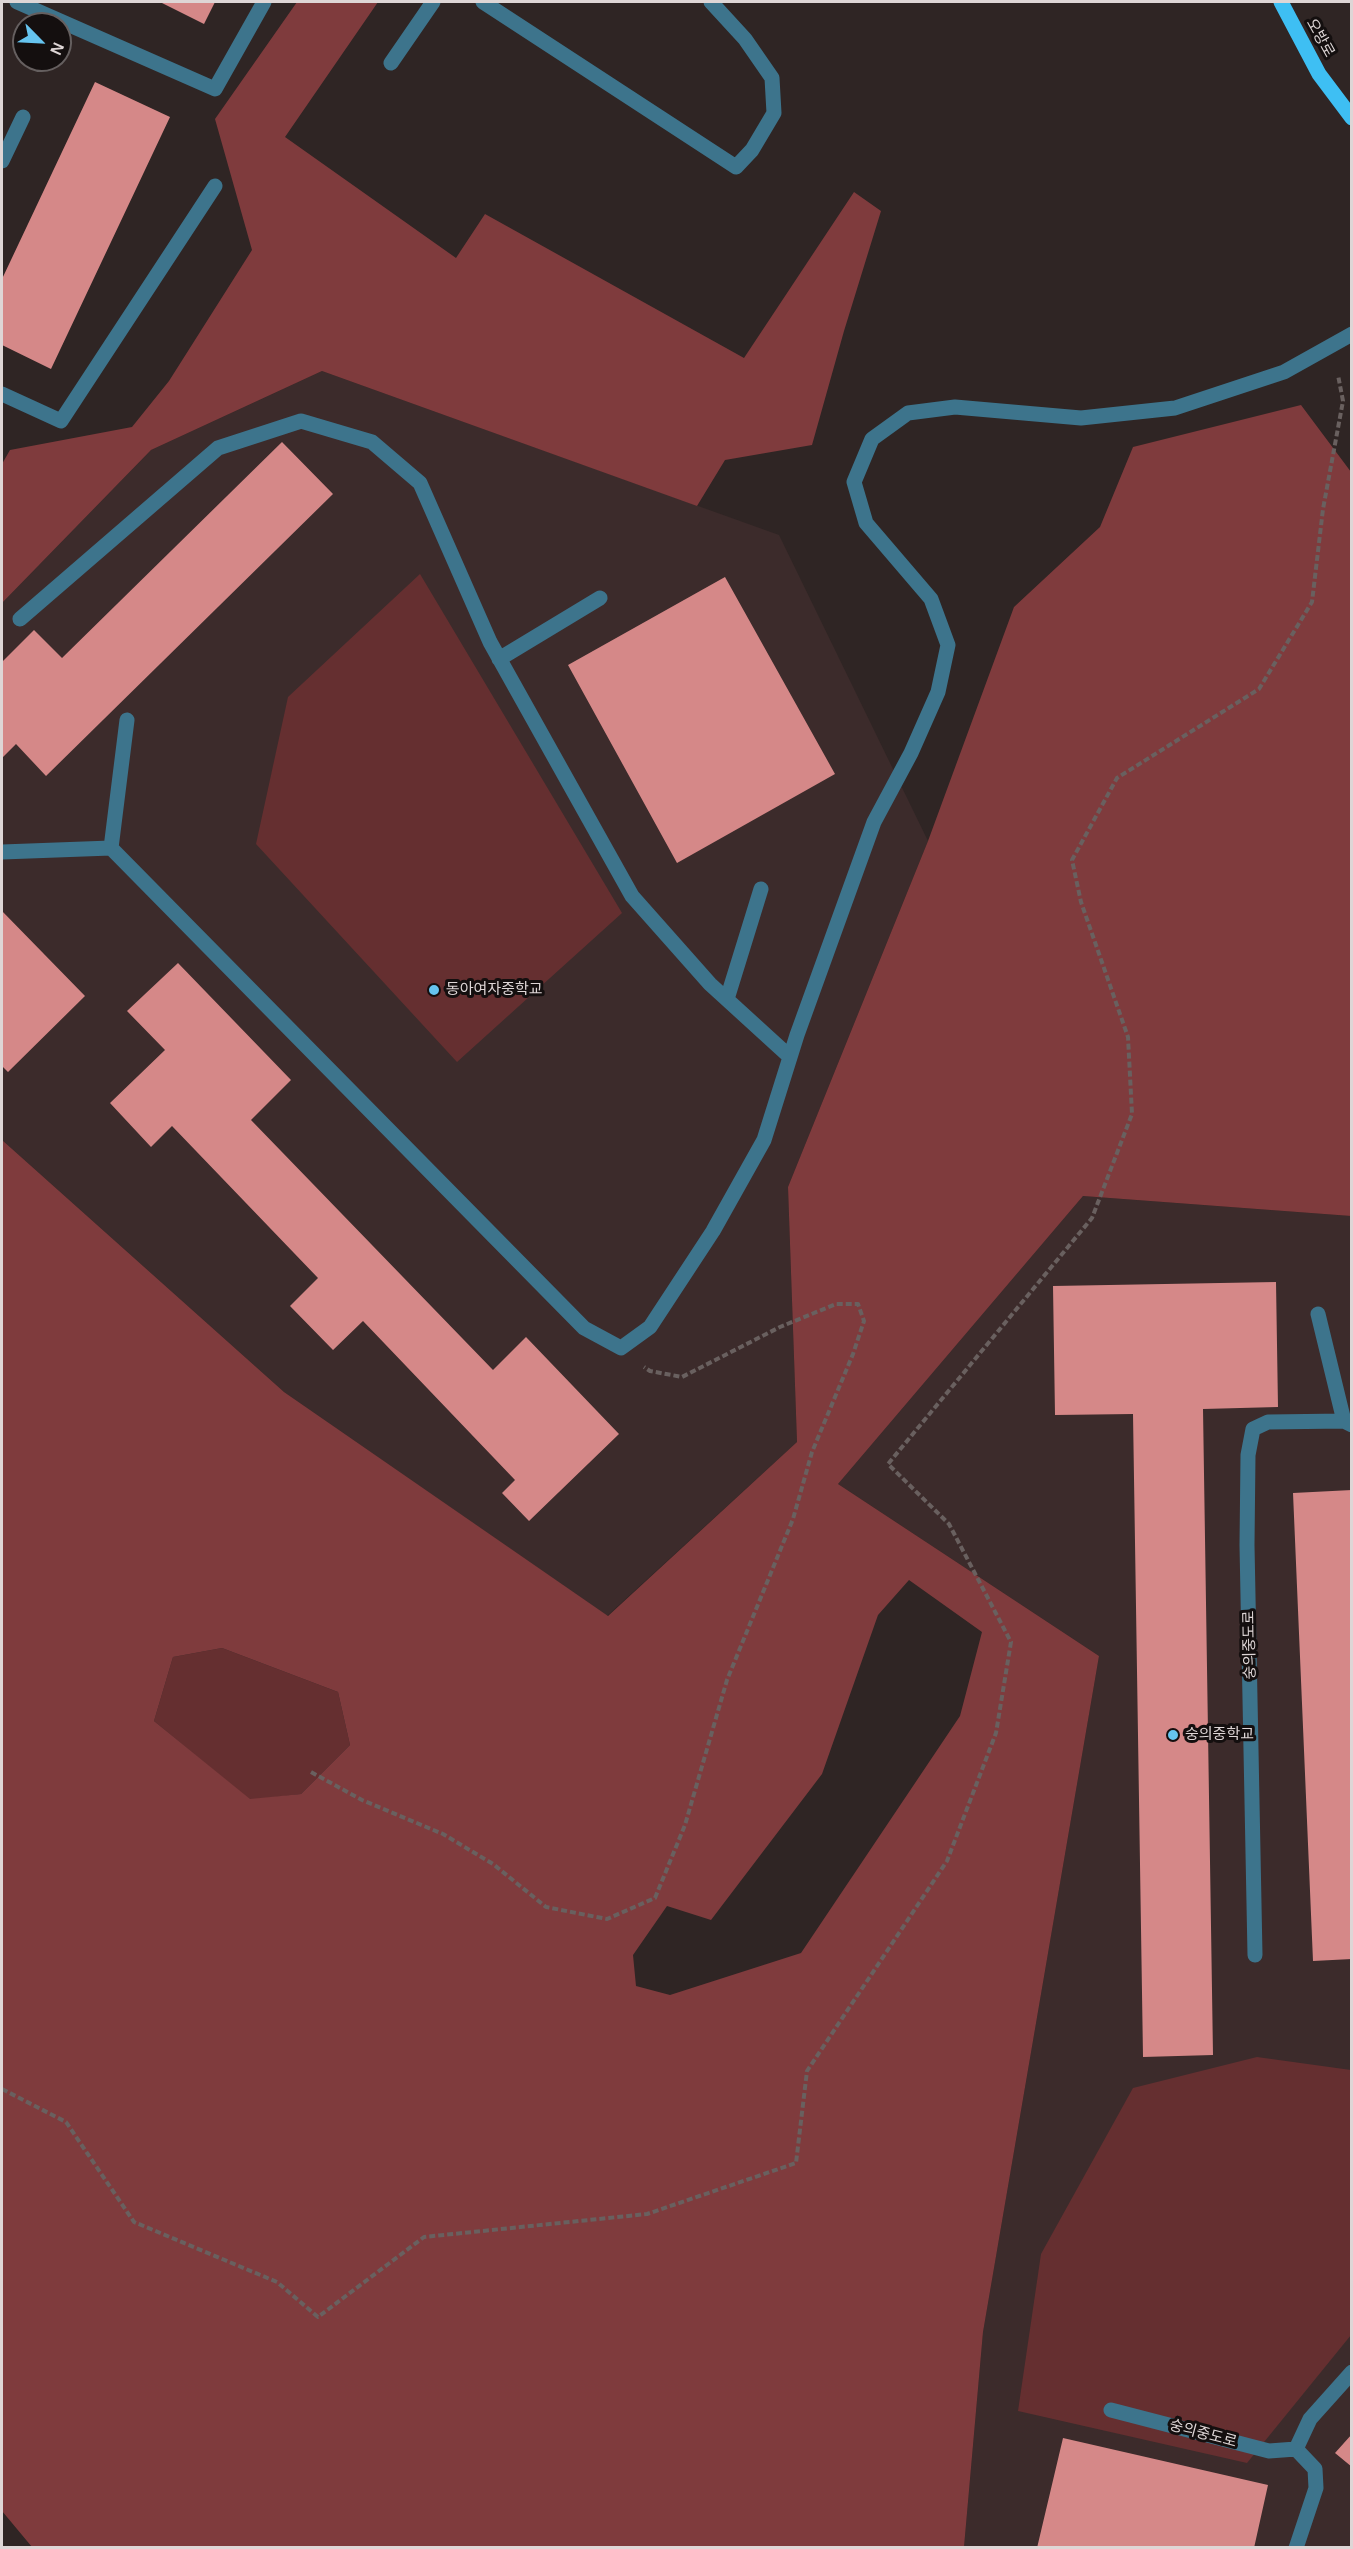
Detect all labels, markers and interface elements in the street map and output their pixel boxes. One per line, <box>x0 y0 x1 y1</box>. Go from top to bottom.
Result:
north arrow <box>12 12 72 72</box>
street label: 오방로 <box>1302 16 1338 60</box>
text: N <box>47 40 67 57</box>
place label: 동아여자중학교 <box>446 981 543 999</box>
marker: 동아여자중학교 <box>427 983 441 997</box>
street label: 숭의중도로 <box>1240 1610 1260 1680</box>
place label: 숭의중학교 <box>1185 1726 1254 1744</box>
marker: 숭의중학교 <box>1166 1728 1180 1742</box>
street label: 숭의중도로 <box>1167 2416 1239 2452</box>

